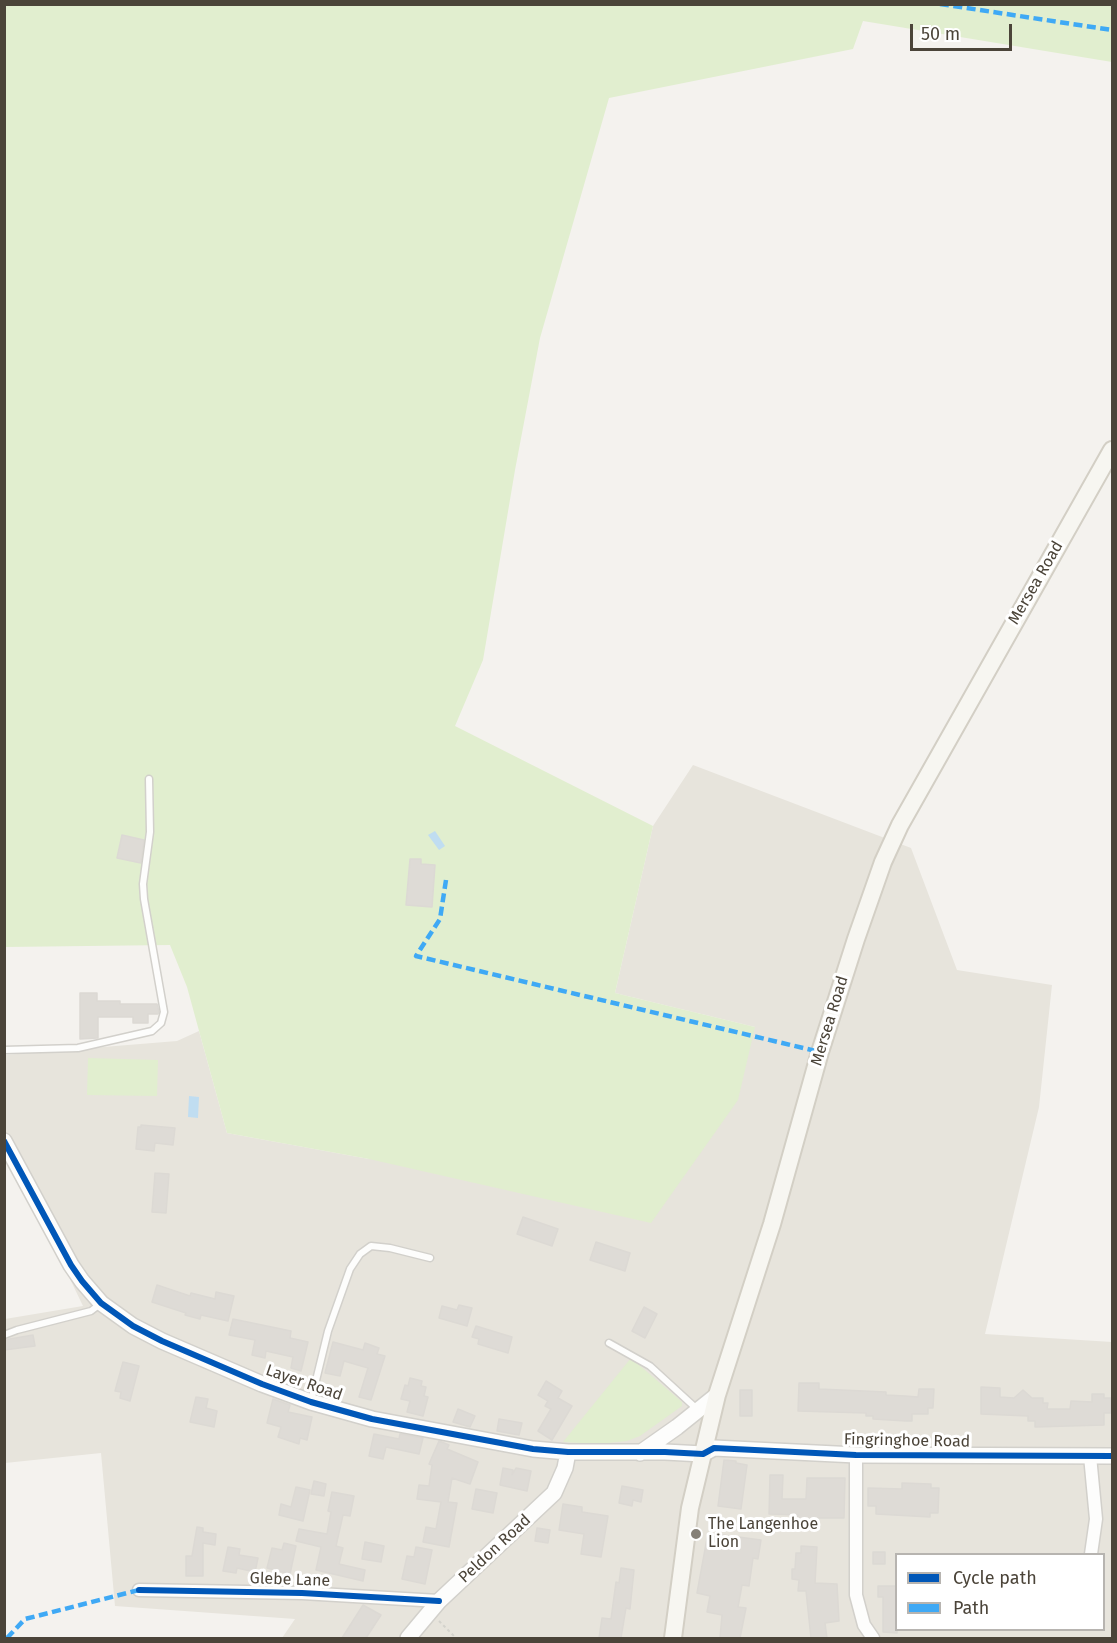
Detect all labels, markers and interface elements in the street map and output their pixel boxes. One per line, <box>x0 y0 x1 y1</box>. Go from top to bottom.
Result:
scale bar <box>913 12 1015 50</box>
text: 50 m <box>921 23 960 45</box>
street label: Mersea Road <box>1004 538 1068 628</box>
street label: Mersea Road <box>807 974 853 1068</box>
street label: Layer Road <box>263 1361 345 1405</box>
street label: Fingringhoe Road <box>844 1430 970 1452</box>
street label: Peldon Road <box>455 1511 535 1587</box>
place label: The Langenhoe Lion <box>708 1515 818 1553</box>
marker: The Langenhoe Lion <box>689 1527 703 1541</box>
legend <box>895 1553 1105 1631</box>
text: Cycle path <box>953 1567 1037 1589</box>
street label: Glebe Lane <box>249 1569 331 1591</box>
text: Path <box>953 1597 989 1619</box>

